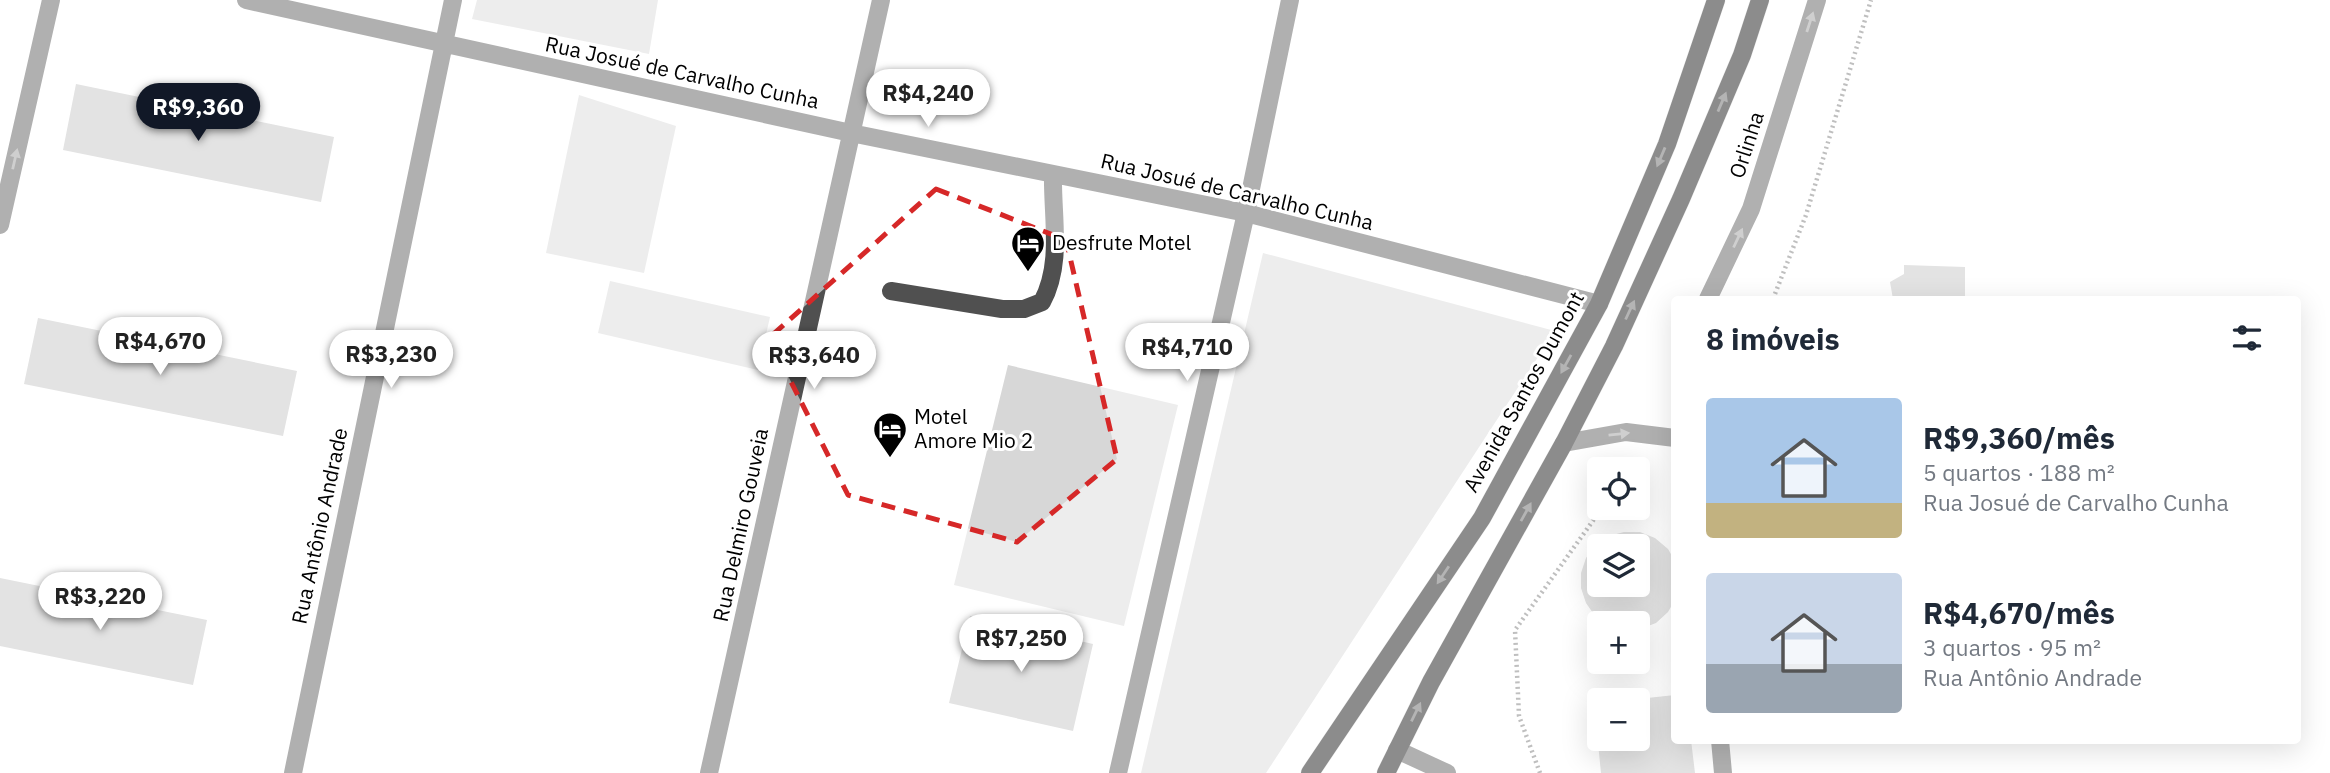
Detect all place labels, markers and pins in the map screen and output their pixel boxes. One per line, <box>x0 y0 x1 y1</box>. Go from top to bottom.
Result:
pin: R$4,240 <box>863 69 993 129</box>
pin: R$9,360 <box>133 83 263 143</box>
hotel icon: Desfrute Motel <box>1009 224 1047 273</box>
place label: Desfrute Motel <box>1052 228 1192 256</box>
pin: R$4,670 <box>95 318 225 377</box>
pin: R$4,710 <box>1122 324 1252 383</box>
pin: R$3,230 <box>326 330 456 390</box>
pin: R$3,640 <box>749 332 879 391</box>
place label: Motel Amore Mio 2 <box>914 402 1033 454</box>
hotel icon: Motel Amore Mio 2 <box>871 410 909 459</box>
pin: R$3,220 <box>35 572 165 632</box>
pin: R$7,250 <box>956 614 1086 674</box>

